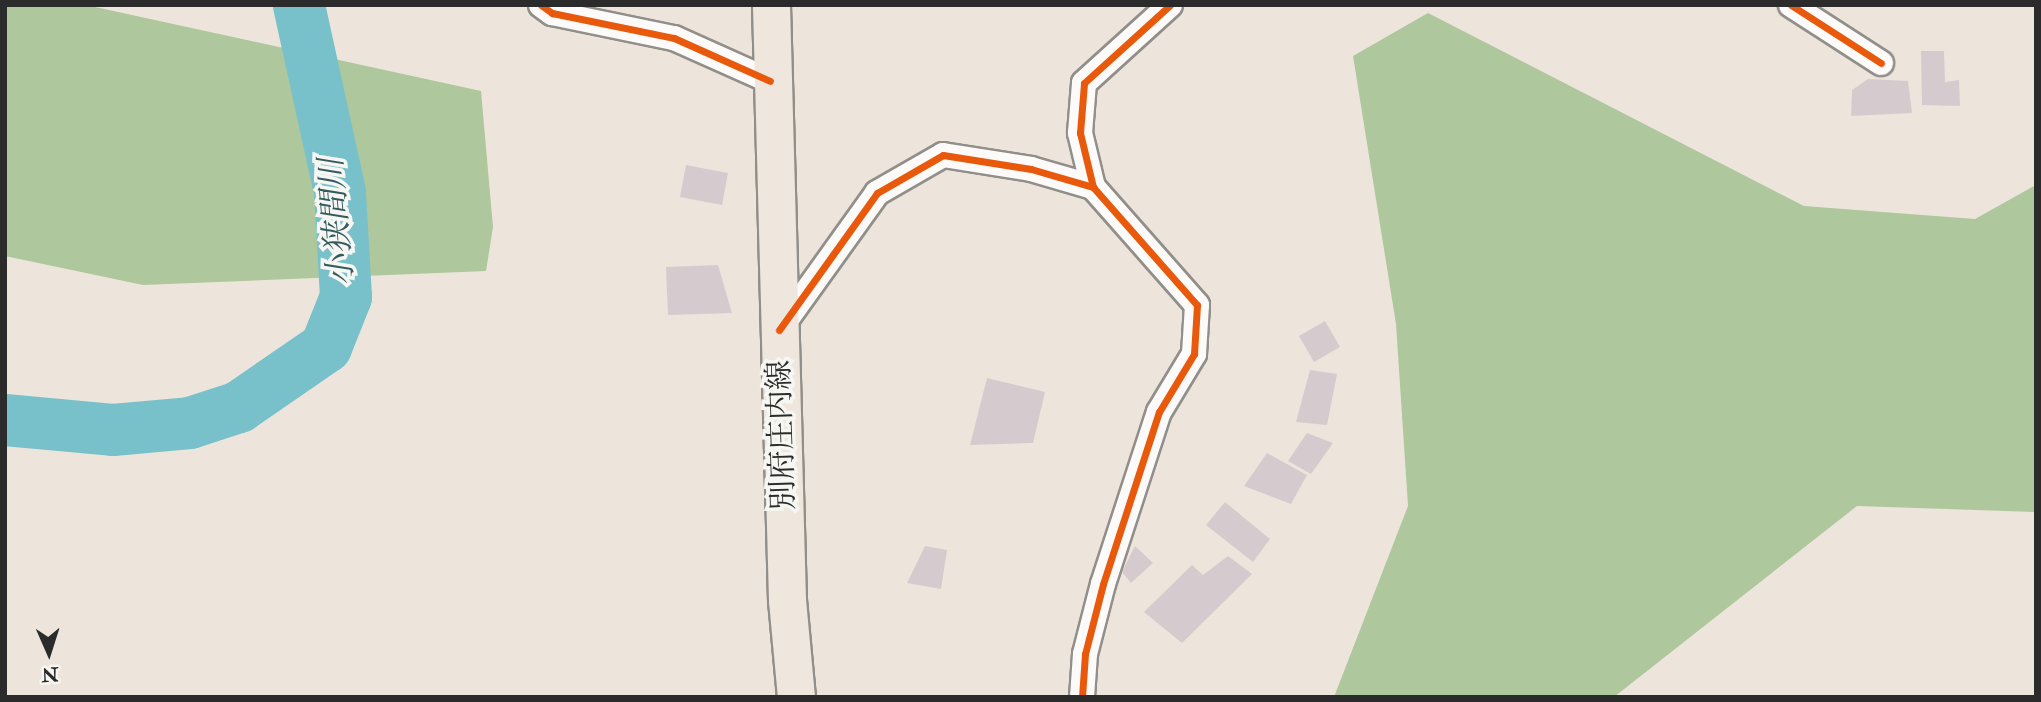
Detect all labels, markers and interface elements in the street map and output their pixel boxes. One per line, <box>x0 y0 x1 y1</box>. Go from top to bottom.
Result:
water label: 小狭間川 <box>312 157 362 287</box>
street label: 別府庄内線 <box>761 359 803 511</box>
north arrow <box>14 618 84 688</box>
text: N <box>41 662 59 686</box>

